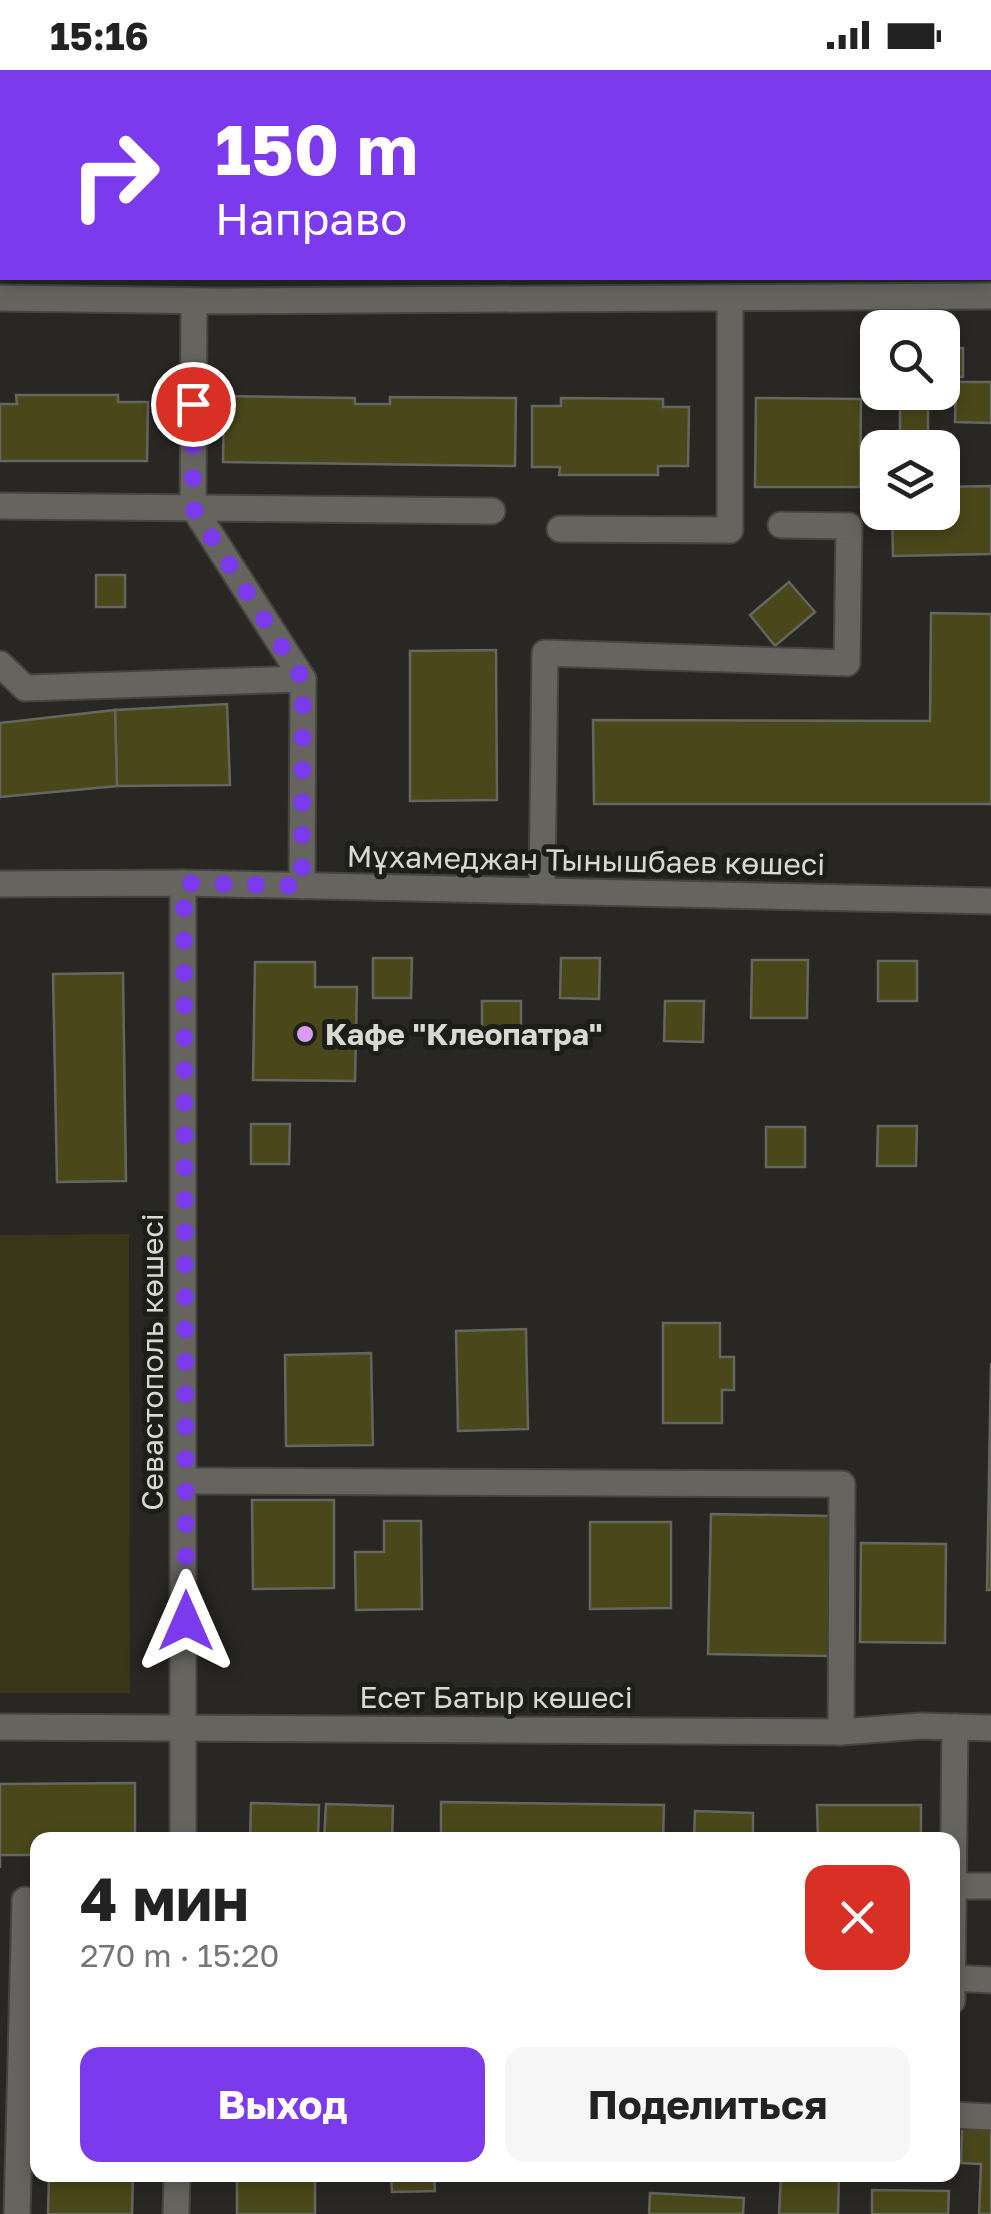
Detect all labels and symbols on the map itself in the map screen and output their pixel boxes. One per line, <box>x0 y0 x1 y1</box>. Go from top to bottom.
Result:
pin <box>151 362 236 447</box>
street label: Мұхамеджан Тынышбаев көшесі <box>346 838 826 882</box>
place label: Кафе "Клеопатра" <box>325 1016 603 1052</box>
marker: Кафе "Клеопатра" <box>294 1023 316 1045</box>
street label: Севастополь көшесі <box>134 1213 170 1511</box>
position arrow <box>134 1569 238 1673</box>
street label: Есет Батыр көшесі <box>359 1679 633 1715</box>

